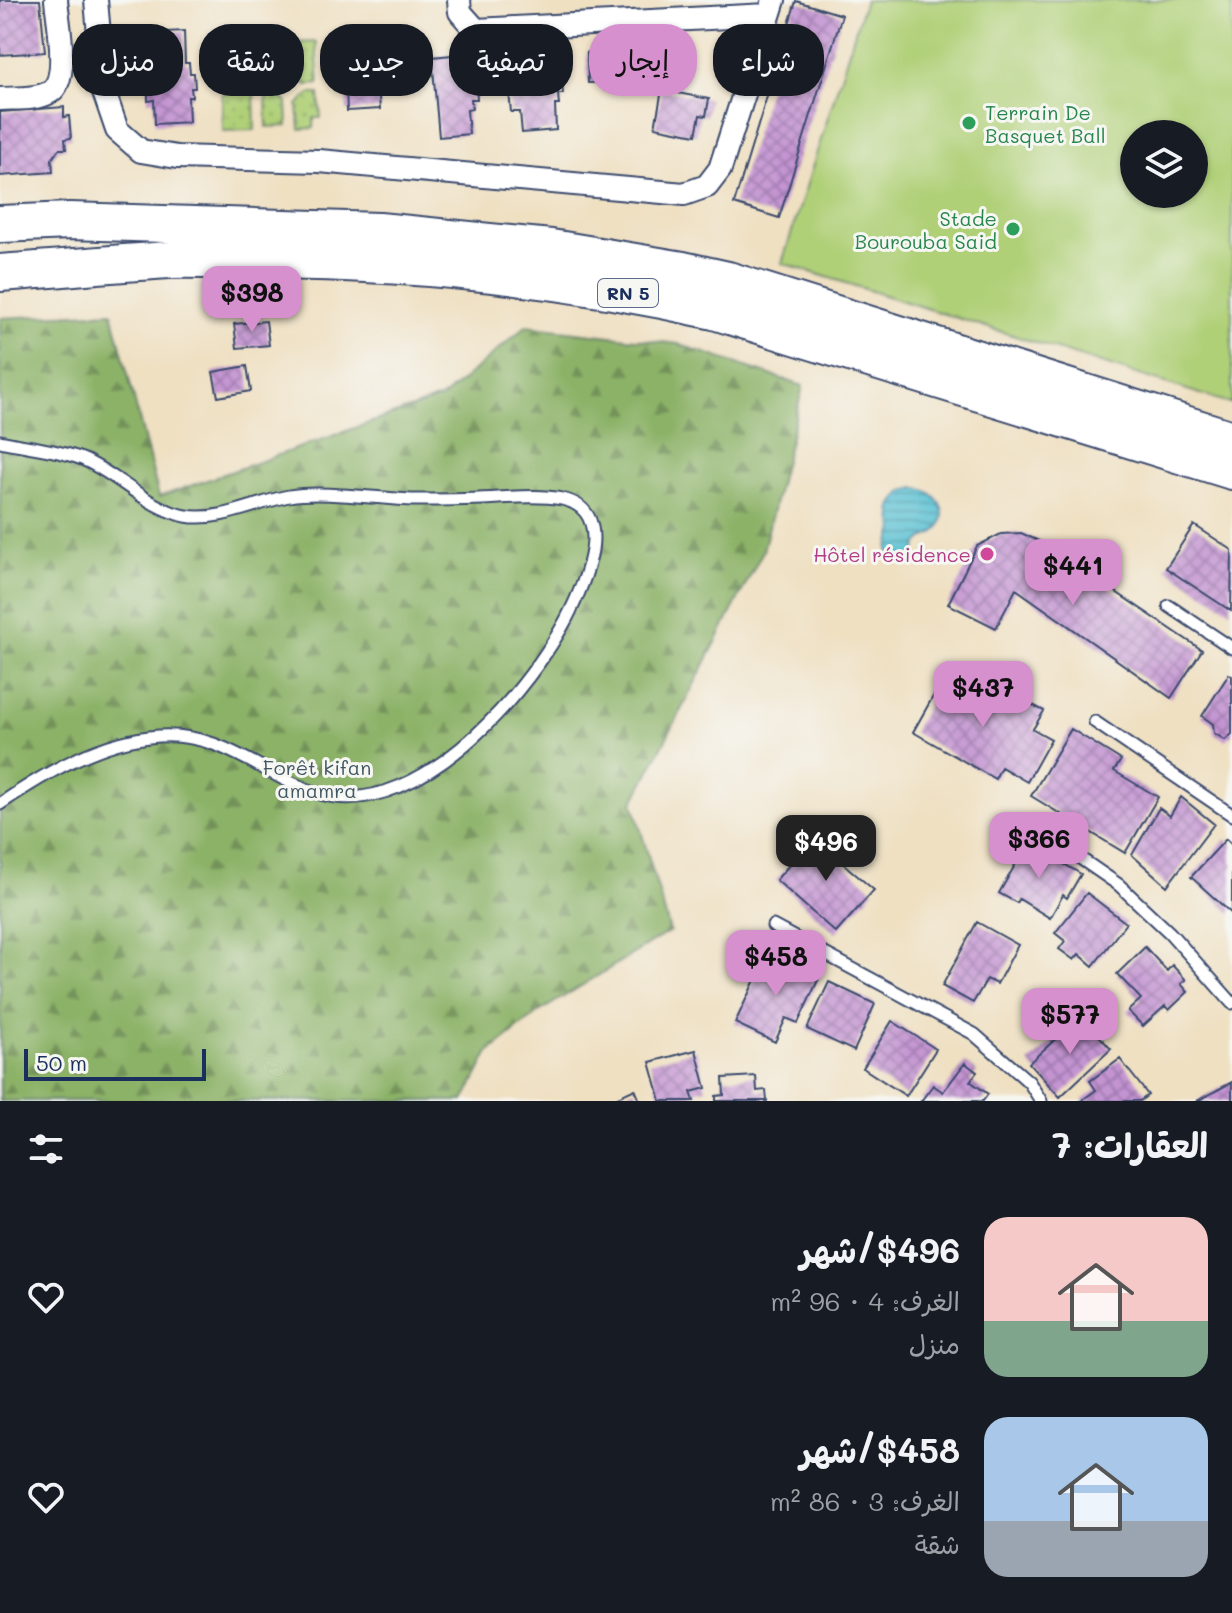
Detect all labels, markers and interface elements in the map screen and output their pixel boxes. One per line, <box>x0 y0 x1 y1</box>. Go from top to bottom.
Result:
chip: منزل <box>72 24 183 96</box>
chip: شقة <box>199 24 304 96</box>
chip: جديد <box>320 24 433 96</box>
chip: تصفية <box>449 24 573 96</box>
chip: إيجار <box>589 24 697 96</box>
chip: شراء <box>713 24 824 96</box>
place label: Terrain De Basquet Ball <box>985 99 1106 148</box>
marker: Terrain De Basquet Ball <box>960 114 978 132</box>
map controls <box>1120 120 1208 208</box>
button: layers <box>1120 120 1208 208</box>
place label: Stade Bourouba Said <box>855 205 997 254</box>
marker: Stade Bourouba Said <box>1004 220 1022 238</box>
pin: $398 <box>205 266 299 334</box>
text: $398 <box>220 275 284 309</box>
road number: RN 5 <box>598 279 658 307</box>
pin: $441 <box>1026 539 1120 607</box>
place label: Hôtel résidence <box>813 541 971 567</box>
marker: Hôtel résidence <box>978 545 996 563</box>
text: $441 <box>1043 548 1103 582</box>
pin: $437 <box>936 661 1030 729</box>
text: $437 <box>952 670 1014 704</box>
park label: Forêt kifan amamra <box>263 754 371 803</box>
pin: $366 <box>992 812 1086 880</box>
pin: $496 <box>779 815 873 883</box>
text: $366 <box>1007 821 1071 855</box>
text: $496 <box>794 824 858 858</box>
pin: $458 <box>729 930 823 998</box>
text: $458 <box>744 939 808 973</box>
pin: $577 <box>1023 988 1117 1056</box>
text: $577 <box>1040 997 1100 1031</box>
scale bar <box>24 1045 206 1081</box>
text: 50 m <box>36 1048 87 1077</box>
text: العقارات: 7 <box>1052 1122 1208 1167</box>
icon: filters <box>24 1127 68 1171</box>
text: $496/شهر <box>800 1227 960 1272</box>
icon: home <box>1048 1249 1144 1345</box>
icon: heart <box>24 1275 68 1319</box>
text: الغرف: 4 · 96 m² <box>770 1284 960 1318</box>
text: منزل <box>909 1327 960 1361</box>
text: $458/شهر <box>800 1427 960 1472</box>
icon: home <box>1048 1449 1144 1545</box>
icon: heart <box>24 1475 68 1519</box>
text: الغرف: 3 · 86 m² <box>770 1484 960 1518</box>
text: شقة <box>915 1527 960 1561</box>

